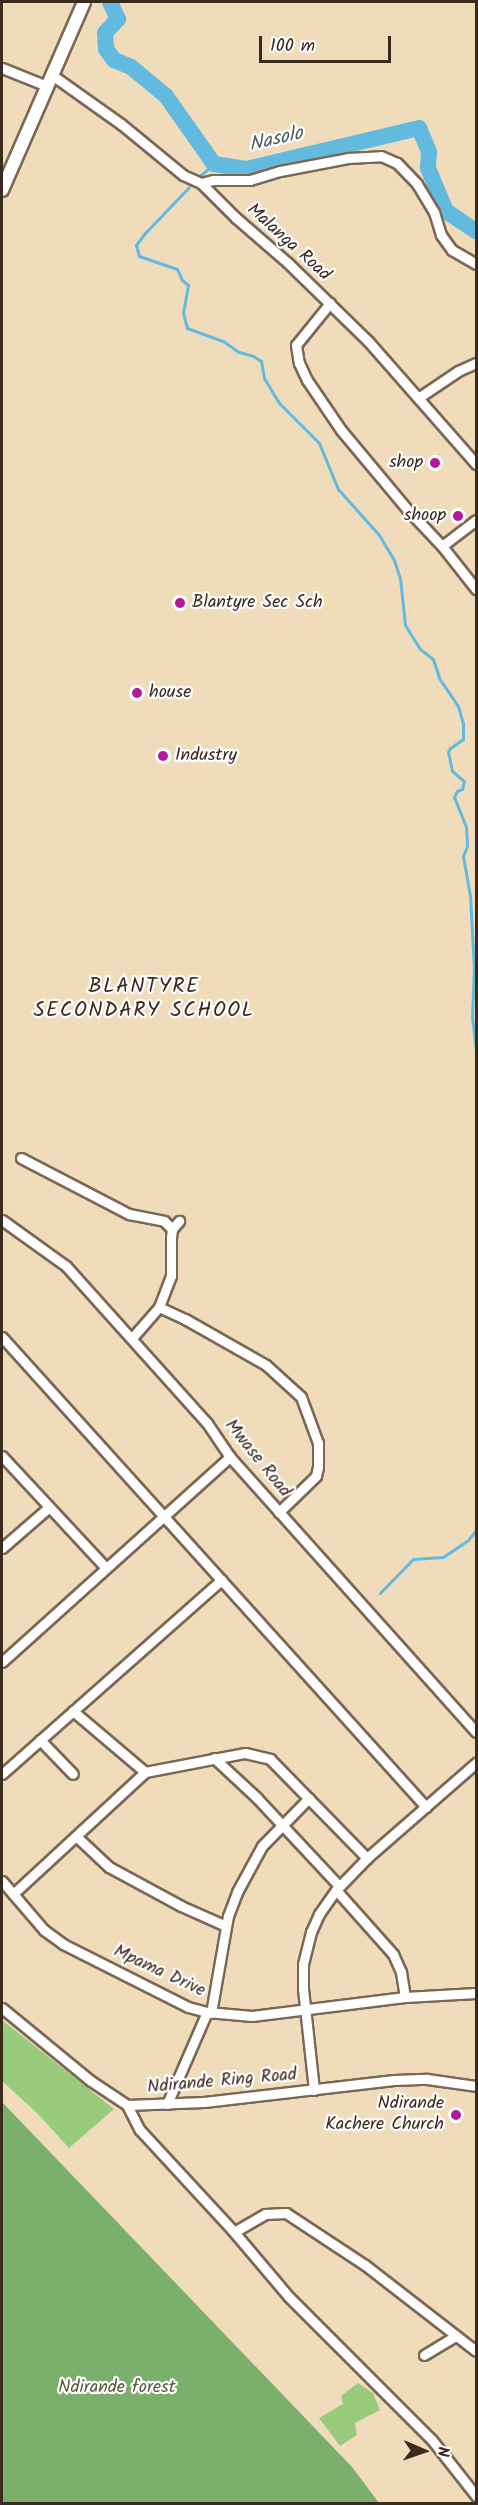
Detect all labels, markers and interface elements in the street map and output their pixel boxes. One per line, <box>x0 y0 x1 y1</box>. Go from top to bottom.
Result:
scale bar <box>262 24 394 62</box>
text: 100 m <box>270 32 315 61</box>
water label: Nasolo <box>247 122 305 158</box>
street label: Malanga Road <box>242 200 334 286</box>
place label: shop <box>389 452 423 474</box>
marker: shop <box>428 456 442 470</box>
place label: shoop <box>404 505 446 527</box>
marker: shoop <box>451 509 465 523</box>
place label: Blantyre Sec Sch <box>192 592 323 614</box>
marker: Blantyre Sec Sch <box>173 596 187 610</box>
place label: house <box>149 682 191 704</box>
marker: house <box>130 686 144 700</box>
place label: Industry <box>175 745 237 767</box>
marker: Industry <box>156 749 170 763</box>
district label: BLANTYRE SECONDARY SCHOOL <box>33 974 255 1024</box>
street label: Mwase Road <box>219 1416 295 1502</box>
street label: Mpama Drive <box>110 1941 208 2003</box>
street label: Ndirande Ring Road <box>146 2065 298 2099</box>
place label: Ndirande Kachere Church <box>325 2094 444 2136</box>
marker: Ndirande Kachere Church <box>449 2108 463 2122</box>
park label: Ndirande forest <box>58 2377 176 2399</box>
north arrow <box>394 2421 454 2481</box>
text: N <box>430 2446 455 2457</box>

